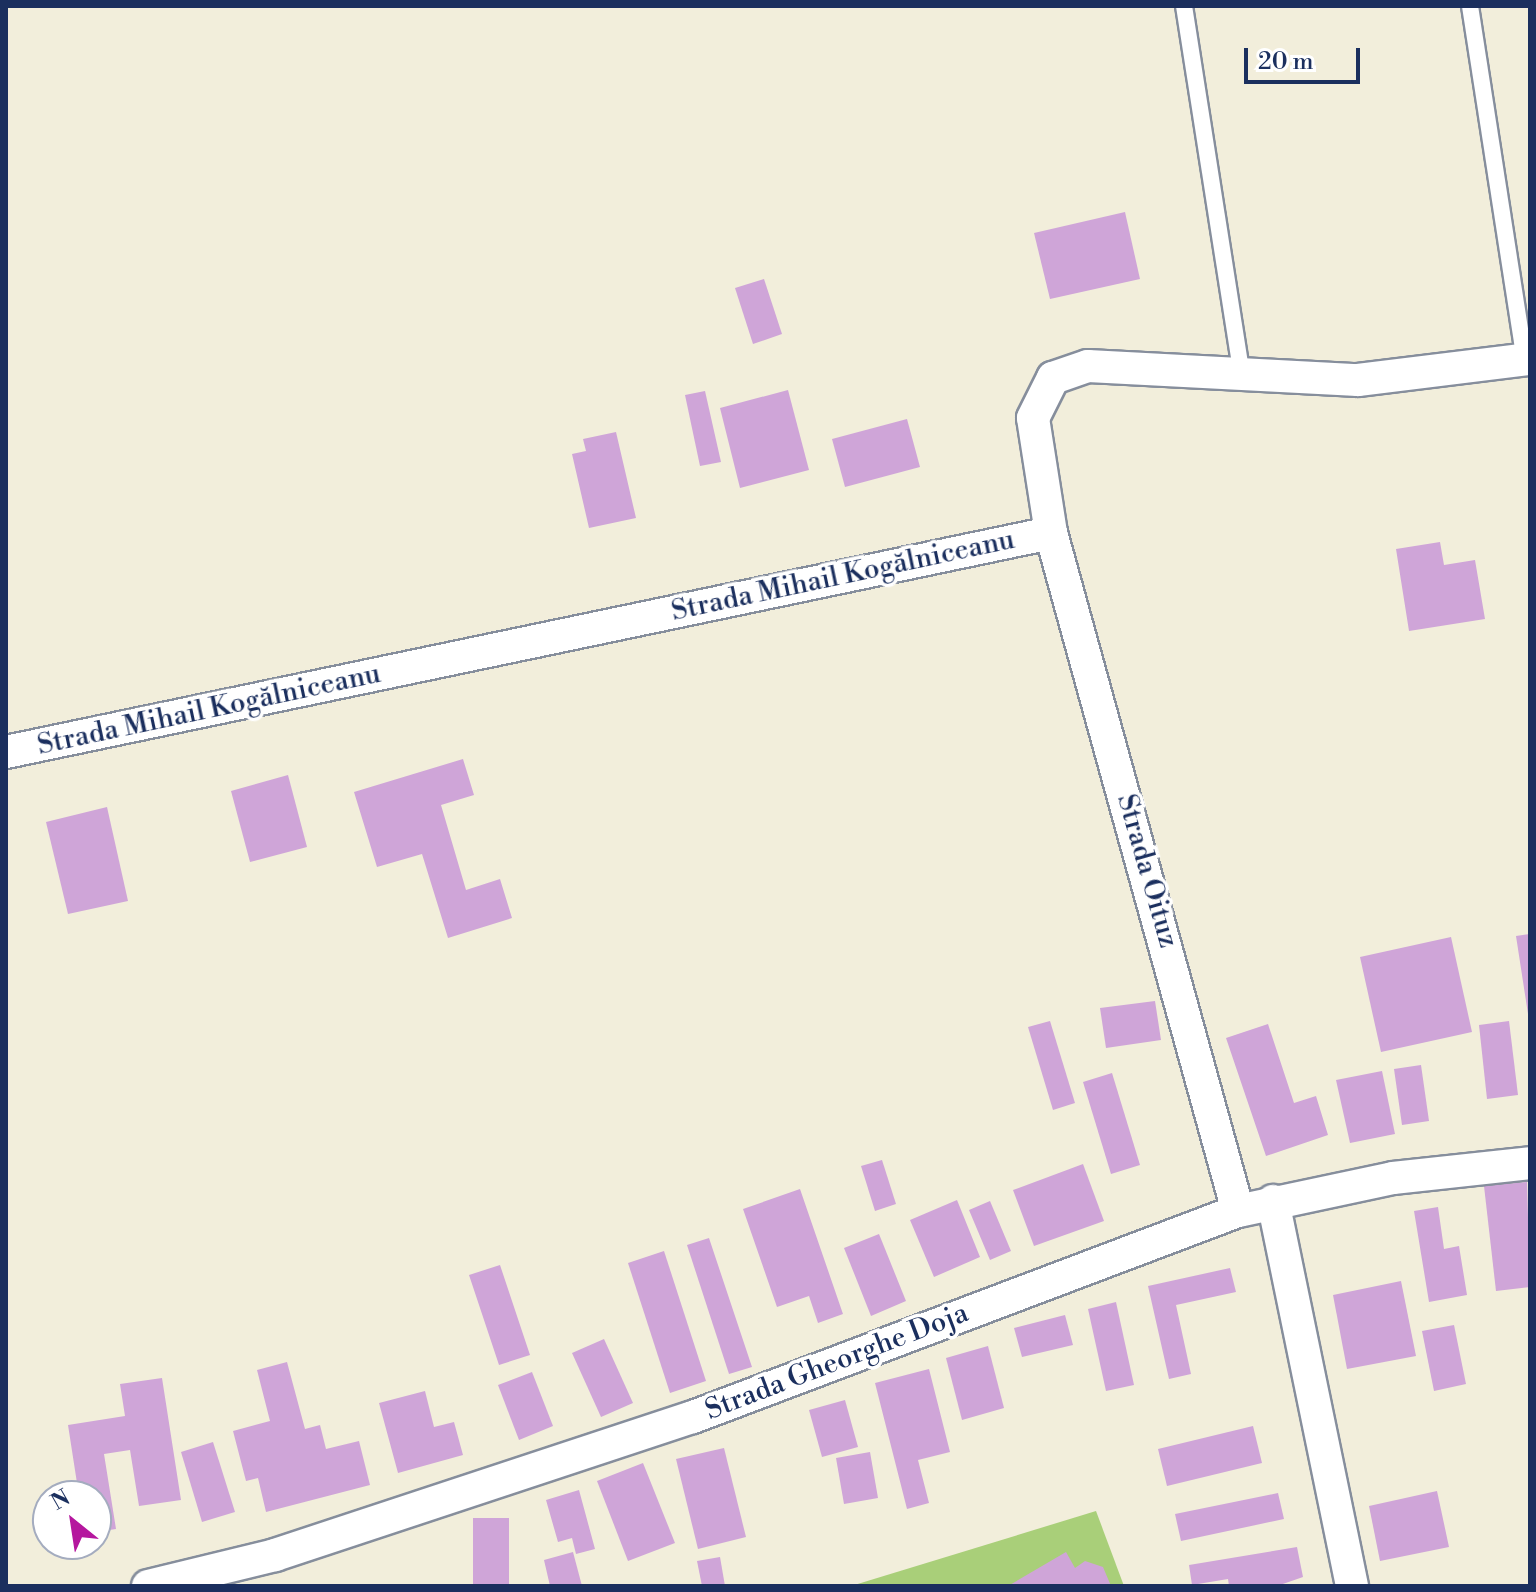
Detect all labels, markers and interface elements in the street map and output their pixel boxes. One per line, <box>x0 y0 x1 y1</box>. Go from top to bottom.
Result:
scale bar <box>1248 32 1364 82</box>
text: 20 m <box>1258 47 1314 77</box>
street label: Strada Mihail Kogălniceanu <box>668 523 1018 629</box>
street label: Strada Mihail Kogălniceanu <box>34 657 384 763</box>
street label: Strada Oituz <box>1109 790 1185 952</box>
street label: Strada Gheorghe Doja <box>701 1296 973 1428</box>
north arrow <box>32 1480 112 1560</box>
text: N <box>46 1484 75 1517</box>

